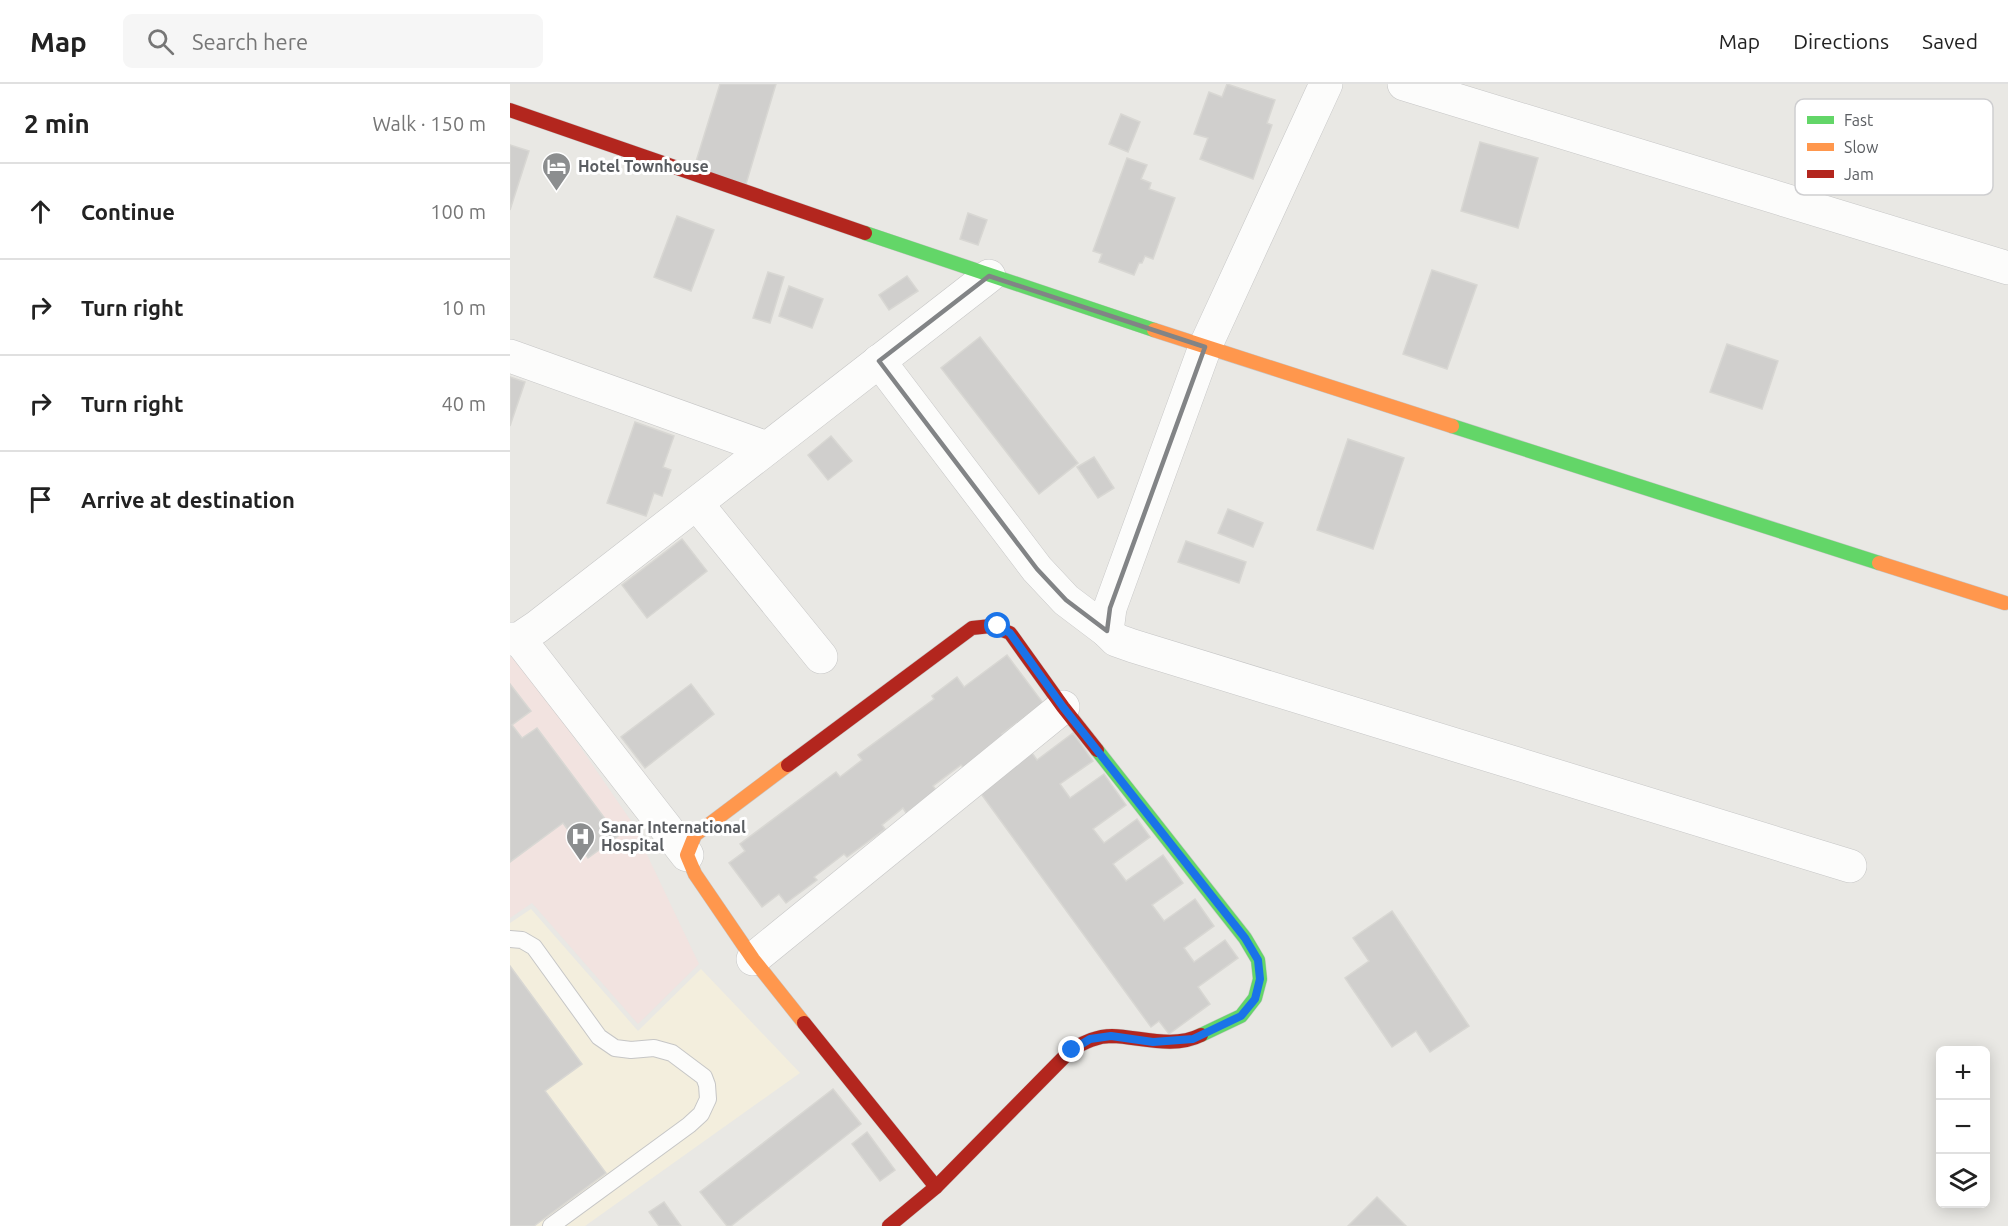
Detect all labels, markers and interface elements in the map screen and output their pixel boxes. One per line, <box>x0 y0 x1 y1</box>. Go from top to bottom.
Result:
search box <box>123 14 543 68</box>
icon: search <box>144 25 177 58</box>
text: Map <box>30 26 87 57</box>
text: Search here <box>192 29 308 54</box>
text: Map <box>1719 29 1760 53</box>
text: Directions <box>1793 29 1889 53</box>
text: Saved <box>1922 29 1978 53</box>
legend <box>1795 99 1993 195</box>
text: 2 min <box>24 109 90 138</box>
text: Fast <box>1844 111 1874 129</box>
text: Walk · 150 m <box>373 112 486 135</box>
text: Slow <box>1844 138 1879 156</box>
hotel icon: Hotel Townhouse <box>541 150 573 192</box>
place label: Hotel Townhouse <box>578 157 709 175</box>
text: Jam <box>1844 165 1874 183</box>
icon: ahead <box>24 195 57 228</box>
text: Continue <box>81 199 175 224</box>
text: 100 m <box>430 200 486 223</box>
icon: right <box>24 291 57 324</box>
text: Turn right <box>81 295 183 320</box>
text: 10 m <box>442 296 486 319</box>
icon: right <box>24 387 57 420</box>
text: Turn right <box>81 391 183 416</box>
text: 40 m <box>442 392 486 415</box>
icon: arrive <box>24 483 57 516</box>
text: Arrive at destination <box>81 487 295 512</box>
route start <box>984 612 1010 638</box>
place label: Sanar International Hospital <box>601 818 746 854</box>
hospital icon: Sanar International Hospital <box>564 820 596 862</box>
route end <box>1058 1036 1084 1062</box>
map controls <box>1936 1046 1990 1208</box>
button: + <box>1936 1046 1990 1100</box>
button: − <box>1936 1100 1990 1154</box>
button: layers <box>1936 1154 1990 1208</box>

